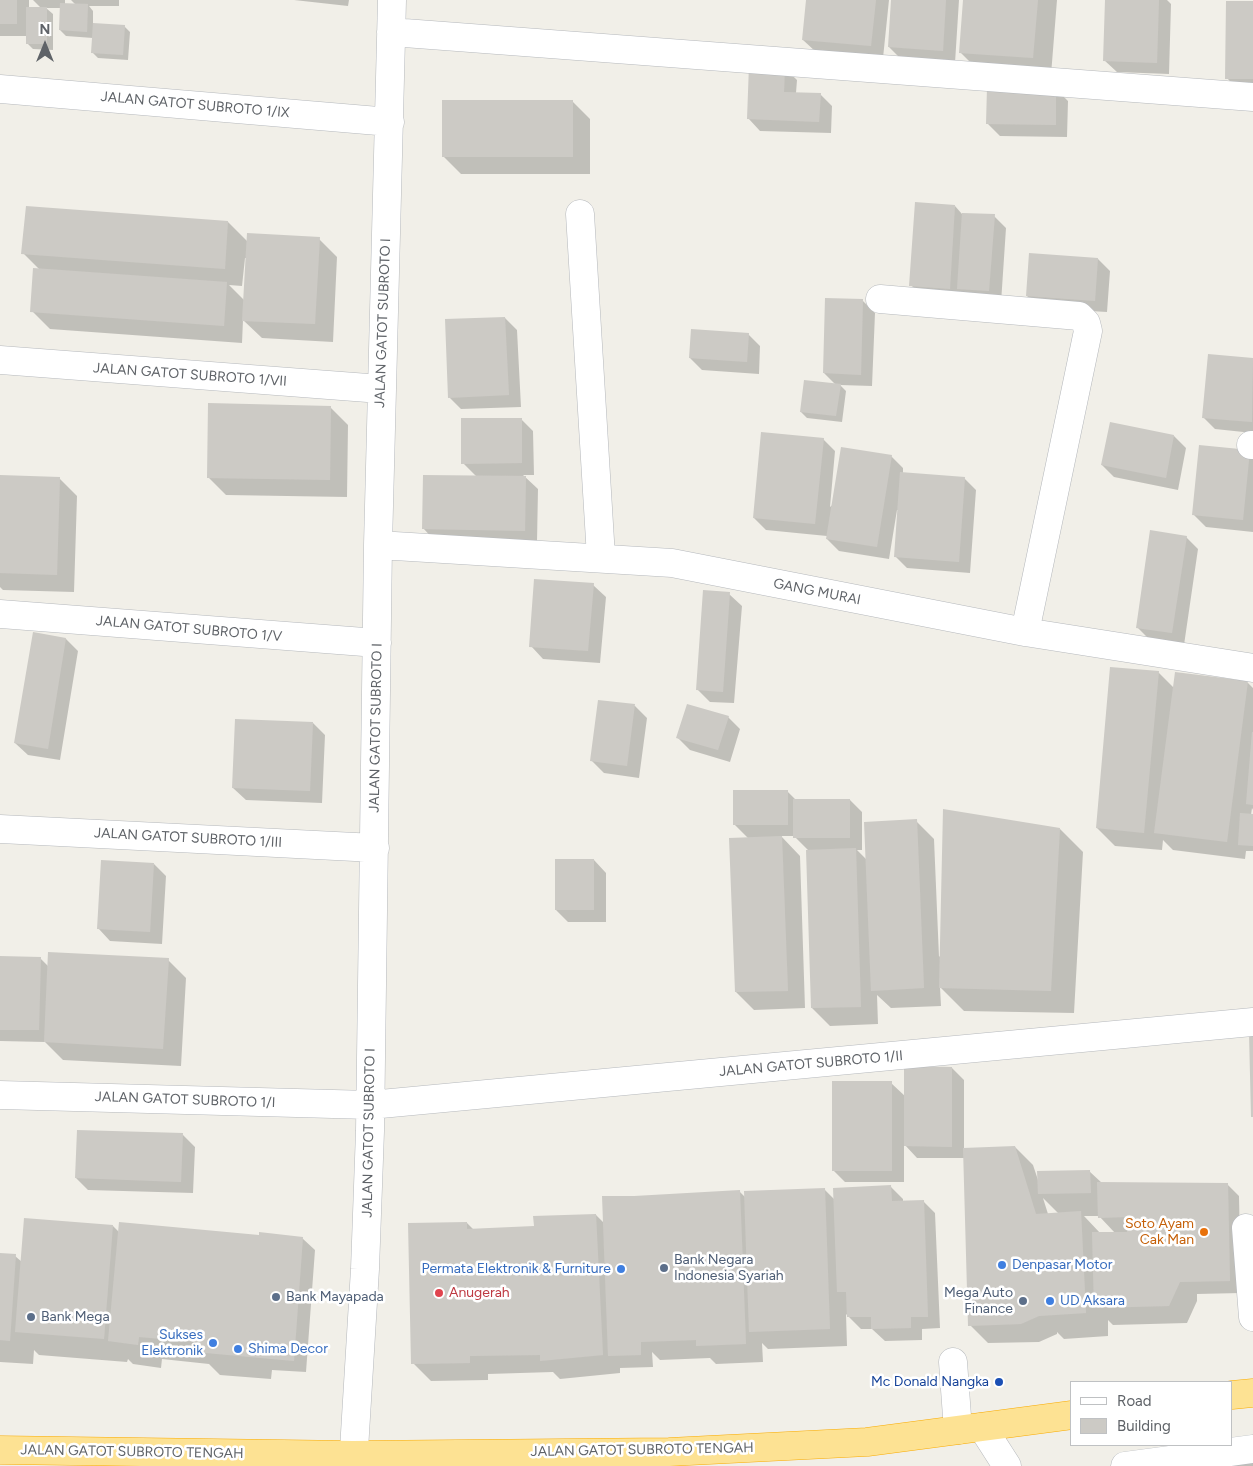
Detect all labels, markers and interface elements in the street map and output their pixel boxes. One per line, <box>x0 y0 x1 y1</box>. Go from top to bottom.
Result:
north arrow <box>20 20 70 70</box>
text: N <box>40 21 50 38</box>
street label: JALAN GATOT SUBROTO 1/IX <box>100 88 290 122</box>
street label: JALAN GATOT SUBROTO I <box>372 238 394 408</box>
street label: JALAN GATOT SUBROTO 1/VII <box>92 360 288 390</box>
street label: GANG MURAI <box>772 575 862 609</box>
street label: JALAN GATOT SUBROTO 1/V <box>95 612 283 646</box>
street label: JALAN GATOT SUBROTO I <box>366 643 386 813</box>
street label: JALAN GATOT SUBROTO 1/III <box>93 825 283 851</box>
street label: JALAN GATOT SUBROTO I <box>359 1048 379 1218</box>
street label: JALAN GATOT SUBROTO 1/II <box>718 1048 904 1080</box>
street label: JALAN GATOT SUBROTO 1/I <box>94 1088 276 1112</box>
place label: Soto Ayam Cak Man <box>1125 1216 1194 1248</box>
marker: Soto Ayam Cak Man <box>1198 1226 1210 1238</box>
place label: Bank Negara Indonesia Syariah <box>674 1252 784 1284</box>
place label: Denpasar Motor <box>1012 1257 1112 1273</box>
marker: Denpasar Motor <box>996 1259 1008 1271</box>
place label: Permata Elektronik & Furniture <box>421 1261 611 1277</box>
marker: Bank Negara Indonesia Syariah <box>658 1262 670 1274</box>
marker: Permata Elektronik & Furniture <box>615 1263 627 1275</box>
place label: Anugerah <box>449 1285 510 1301</box>
place label: Mega Auto Finance <box>944 1285 1013 1318</box>
marker: Anugerah <box>433 1287 445 1299</box>
place label: Bank Mayapada <box>286 1289 384 1305</box>
marker: Bank Mayapada <box>270 1291 282 1303</box>
place label: UD Aksara <box>1060 1293 1125 1309</box>
marker: Mega Auto Finance <box>1017 1295 1029 1307</box>
marker: UD Aksara <box>1044 1295 1056 1307</box>
place label: Bank Mega <box>41 1309 110 1325</box>
marker: Bank Mega <box>25 1311 37 1323</box>
place label: Sukses Elektronik <box>141 1327 203 1360</box>
marker: Sukses Elektronik <box>207 1337 219 1349</box>
place label: Shima Decor <box>248 1341 328 1357</box>
marker: Shima Decor <box>232 1343 244 1355</box>
place label: Mc Donald Nangka <box>871 1374 989 1390</box>
marker: Mc Donald Nangka <box>993 1376 1005 1388</box>
legend <box>1070 1381 1233 1446</box>
text: Road <box>1117 1392 1152 1410</box>
text: Building <box>1117 1417 1171 1435</box>
street label: JALAN GATOT SUBROTO TENGAH <box>530 1440 754 1460</box>
street label: JALAN GATOT SUBROTO TENGAH <box>20 1442 244 1462</box>

